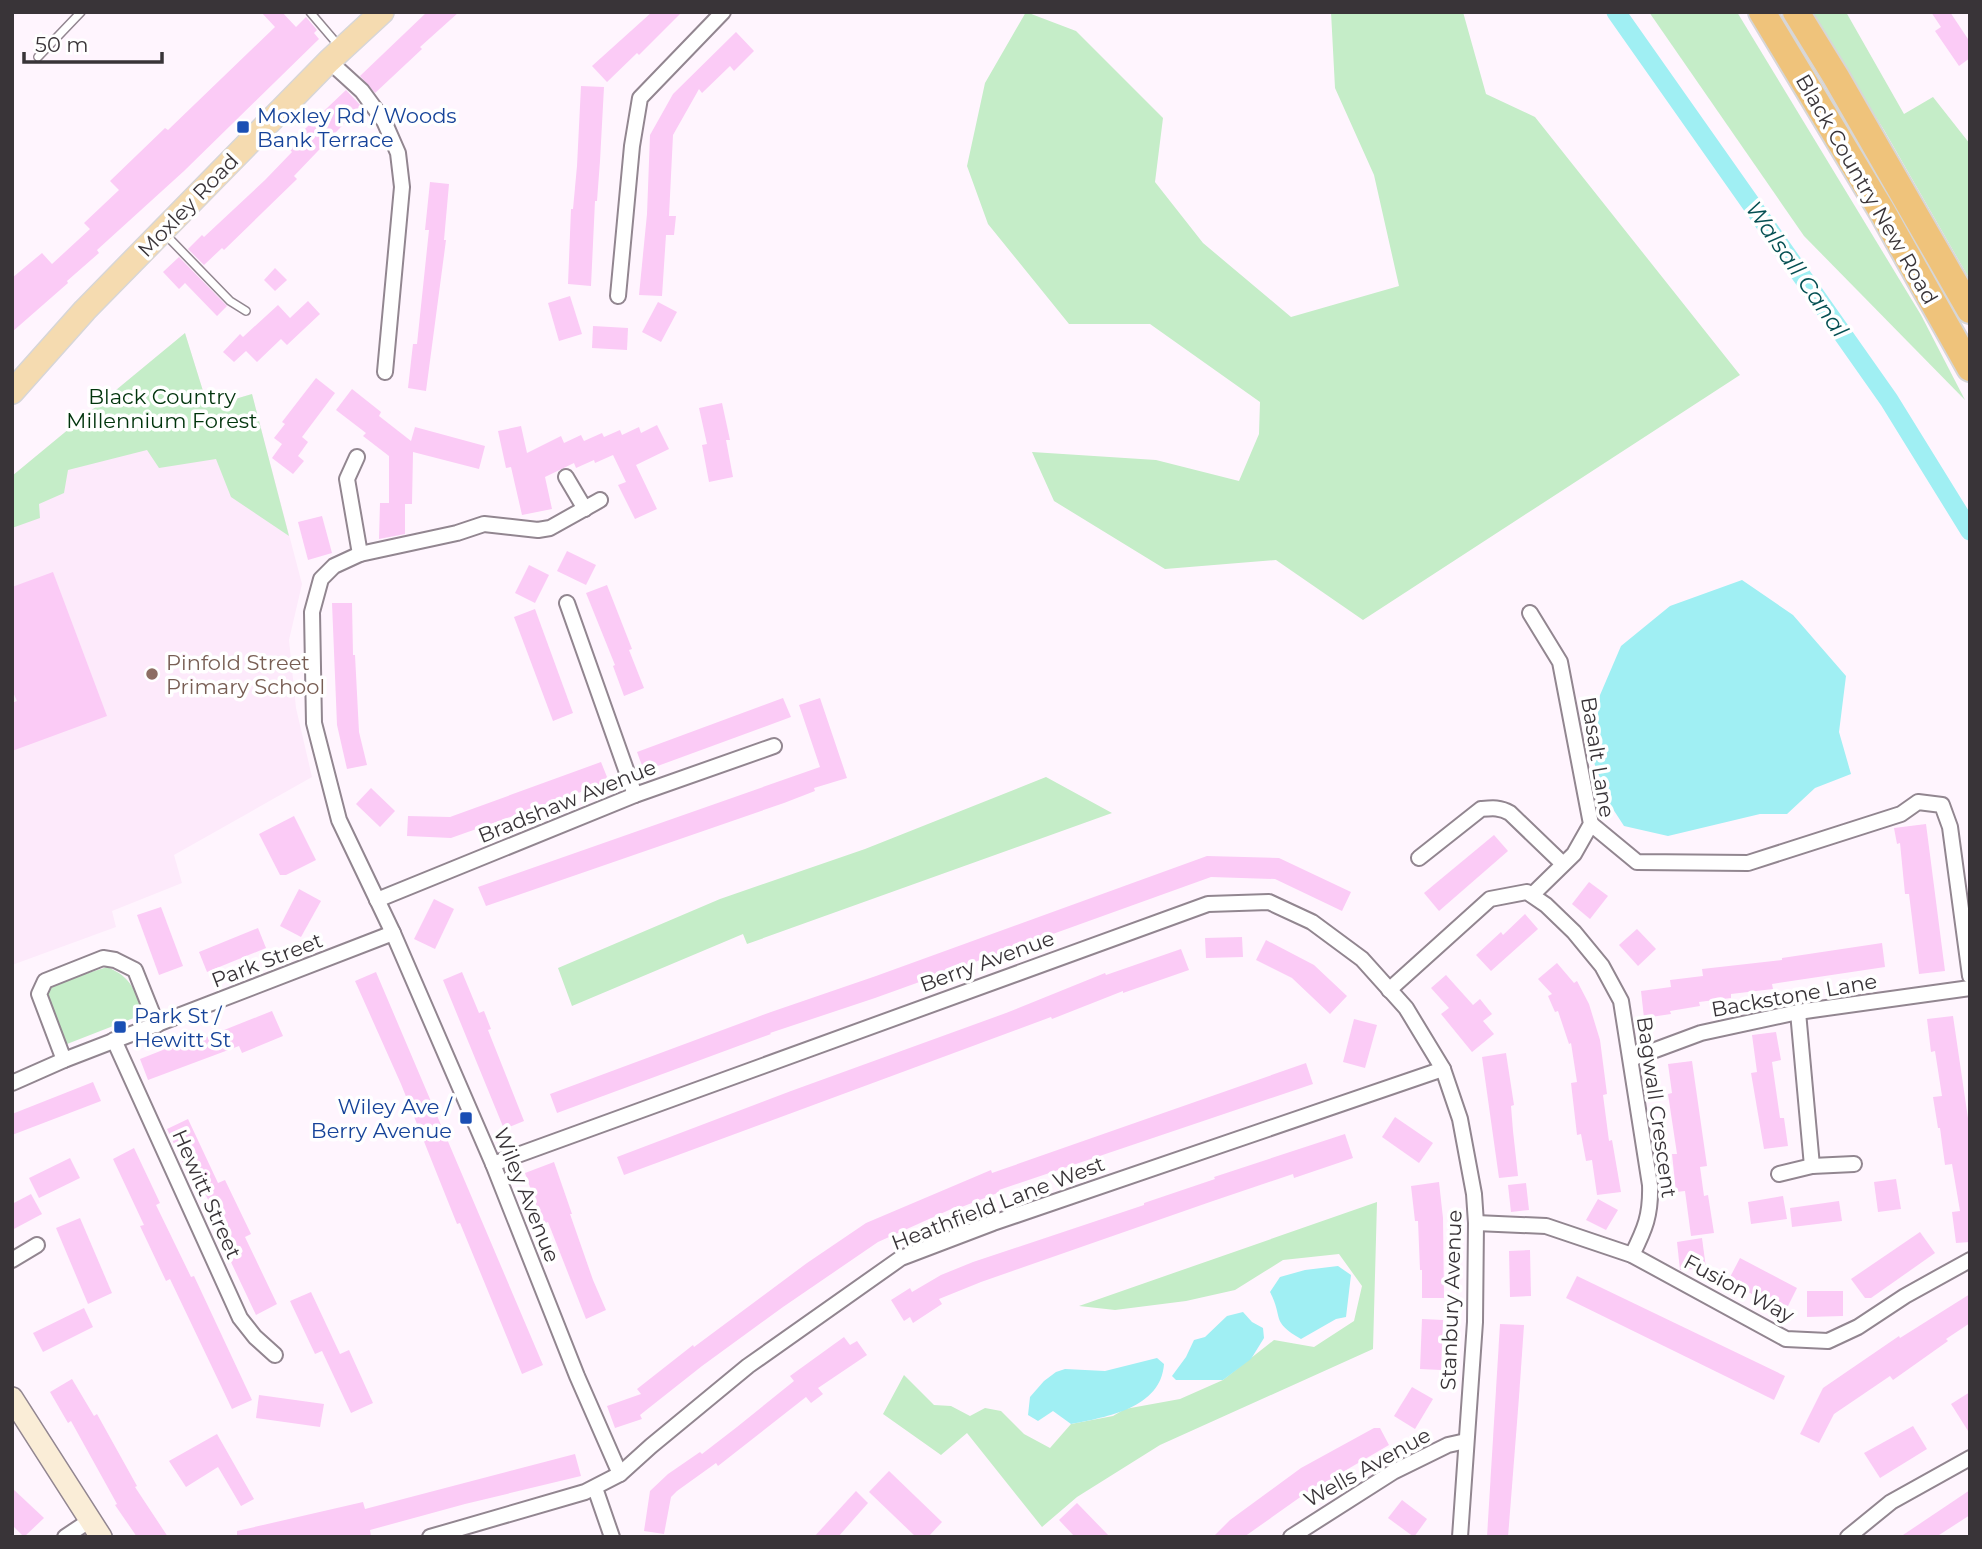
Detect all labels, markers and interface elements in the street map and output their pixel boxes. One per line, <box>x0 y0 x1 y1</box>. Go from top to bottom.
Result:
scale bar <box>24 21 163 65</box>
text: 50 m <box>35 32 89 57</box>
street label: Black Country New Road <box>1791 69 1943 309</box>
place label: Moxley Rd / Woods Bank Terrace <box>257 103 457 152</box>
marker: Moxley Rd / Woods Bank Terrace <box>235 119 251 135</box>
street label: Moxley Road <box>132 148 244 262</box>
water label: Walsall Canal <box>1740 196 1855 343</box>
park label: Black Country Millennium Forest <box>66 384 258 433</box>
place label: Pinfold Street Primary School <box>166 650 325 699</box>
marker: Pinfold Street Primary School <box>144 666 160 682</box>
street label: Basalt Lane <box>1576 695 1620 819</box>
street label: Bradshaw Avenue <box>474 754 660 848</box>
street label: Berry Avenue <box>916 925 1058 997</box>
street label: Park Street <box>208 927 326 993</box>
street label: Backstone Lane <box>1709 968 1879 1022</box>
place label: Park St / Hewitt St <box>134 1003 231 1052</box>
street label: Bagwall Crescent <box>1632 1015 1682 1199</box>
marker: Park St / Hewitt St <box>112 1019 128 1035</box>
place label: Wiley Ave / Berry Avenue <box>311 1094 453 1143</box>
marker: Wiley Ave / Berry Avenue <box>458 1110 474 1126</box>
street label: Wiley Avenue <box>489 1124 565 1266</box>
street label: Hewitt Street <box>167 1125 247 1263</box>
street label: Heathfield Lane West <box>888 1151 1108 1255</box>
street label: Stanbury Avenue <box>1435 1209 1467 1391</box>
street label: Fusion Way <box>1680 1248 1799 1328</box>
street label: Wells Avenue <box>1299 1422 1435 1512</box>

